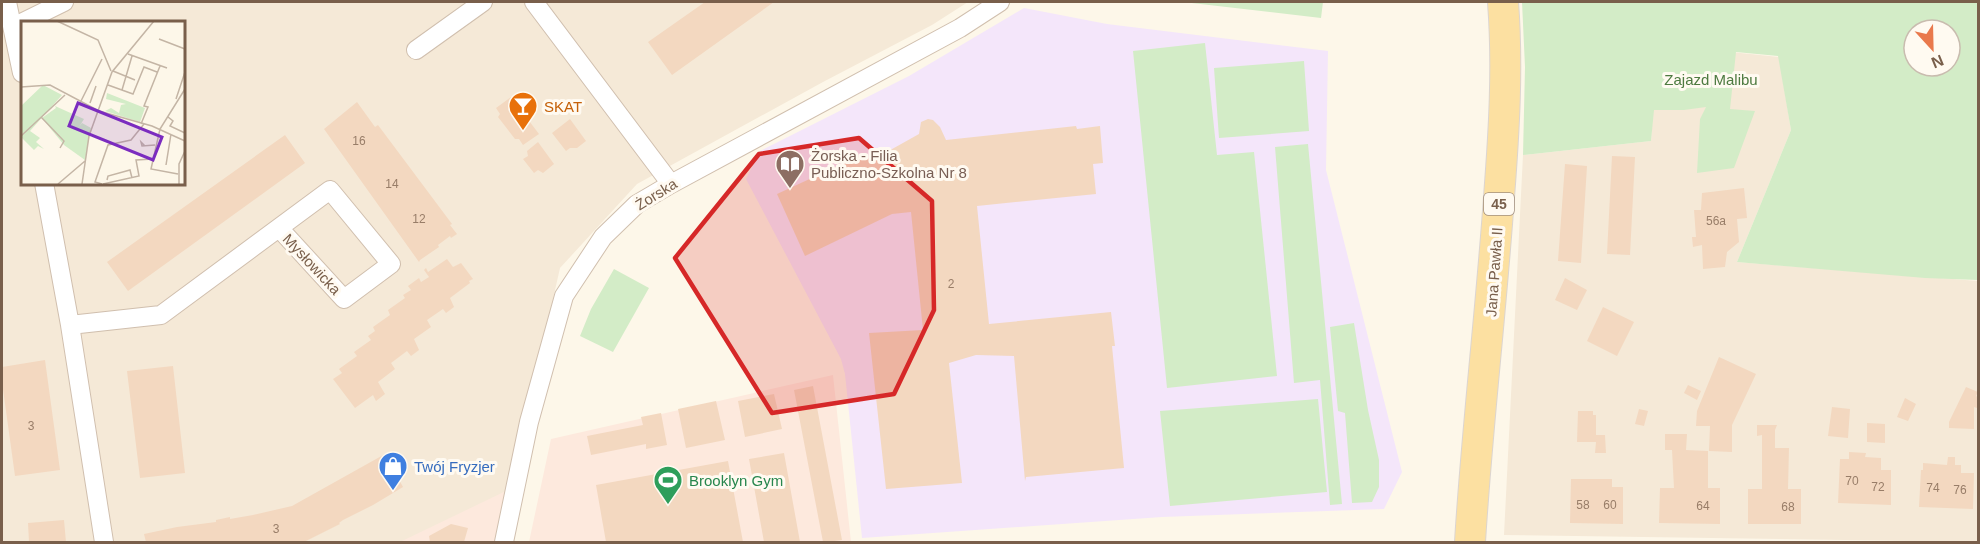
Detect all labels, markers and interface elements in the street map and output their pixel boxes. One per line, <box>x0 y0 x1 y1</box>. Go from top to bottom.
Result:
north arrow <box>1902 18 1962 78</box>
inset map <box>21 21 184 184</box>
text: N <box>1929 51 1946 71</box>
park label: Zajazd Malibu <box>1664 71 1758 88</box>
bar icon: SKAT <box>507 90 539 132</box>
place label: SKAT <box>544 98 582 115</box>
house number: 16 <box>352 134 366 148</box>
place label: Żorska - Filia Publiczno-Szkolna Nr 8 <box>811 147 967 181</box>
library icon: Żorska - Filia Publiczno-Szkolna Nr 8 <box>774 148 806 190</box>
street label: Żorska <box>632 174 680 213</box>
house number: 14 <box>385 177 399 191</box>
road number: 45 <box>1484 193 1514 215</box>
house number: 12 <box>412 212 426 226</box>
house number: 56a <box>1706 214 1726 228</box>
street label: Jana Pawła II <box>1482 226 1506 318</box>
street label: Mysłowicka <box>280 230 345 298</box>
house number: 2 <box>948 277 955 291</box>
house number: 3 <box>28 419 35 433</box>
shop icon: Twój Fryzjer <box>377 450 409 492</box>
place label: Twój Fryzjer <box>414 458 495 475</box>
sports icon: Brooklyn Gym <box>652 464 684 506</box>
place label: Brooklyn Gym <box>689 472 783 489</box>
house number: 70 <box>1845 474 1859 488</box>
house number: 72 <box>1871 480 1885 494</box>
house number: 74 <box>1926 481 1940 495</box>
house number: 76 <box>1953 483 1967 497</box>
house number: 58 <box>1576 498 1590 512</box>
house number: 60 <box>1603 498 1617 512</box>
house number: 64 <box>1696 499 1710 513</box>
house number: 68 <box>1781 500 1795 514</box>
house number: 3 <box>273 522 280 536</box>

